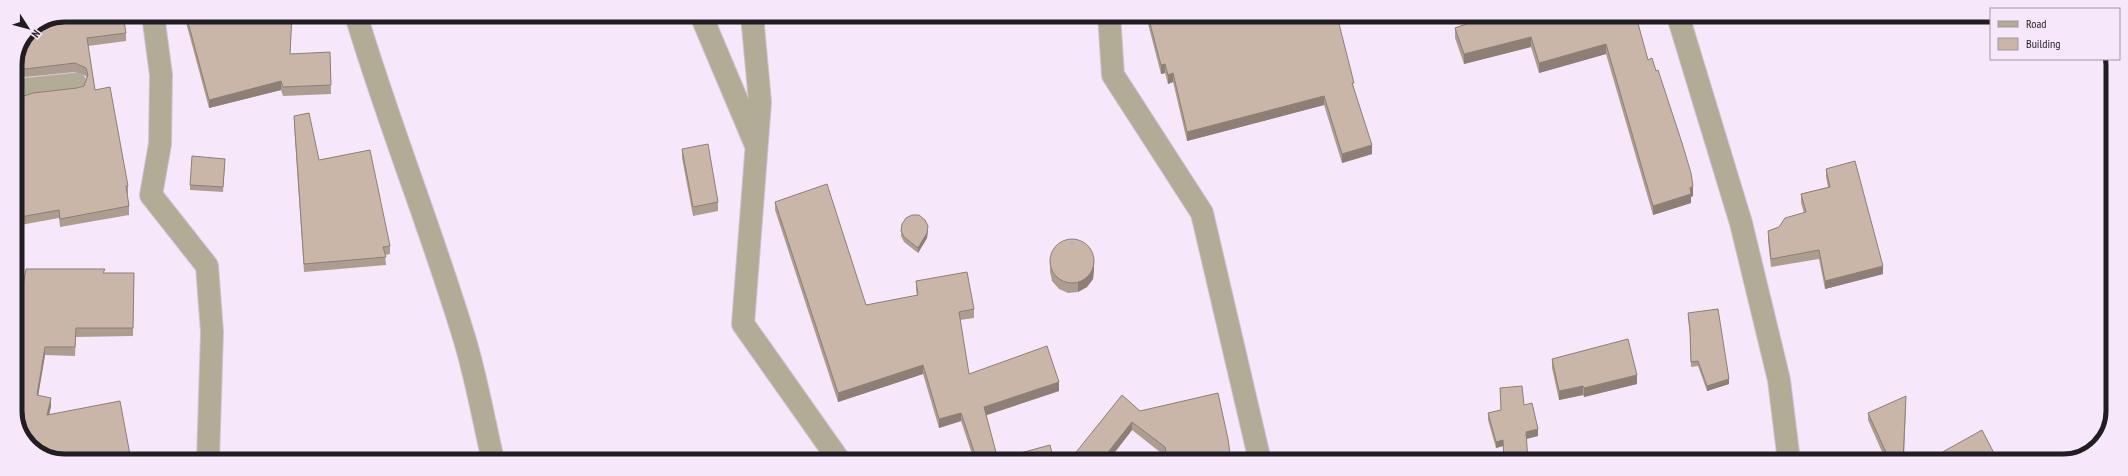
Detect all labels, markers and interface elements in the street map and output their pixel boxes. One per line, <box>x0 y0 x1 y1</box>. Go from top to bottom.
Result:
north arrow <box>8 8 48 48</box>
legend <box>1990 8 2120 60</box>
text: Road <box>2026 16 2046 31</box>
text: N <box>29 27 44 40</box>
text: Building <box>2026 36 2061 51</box>

